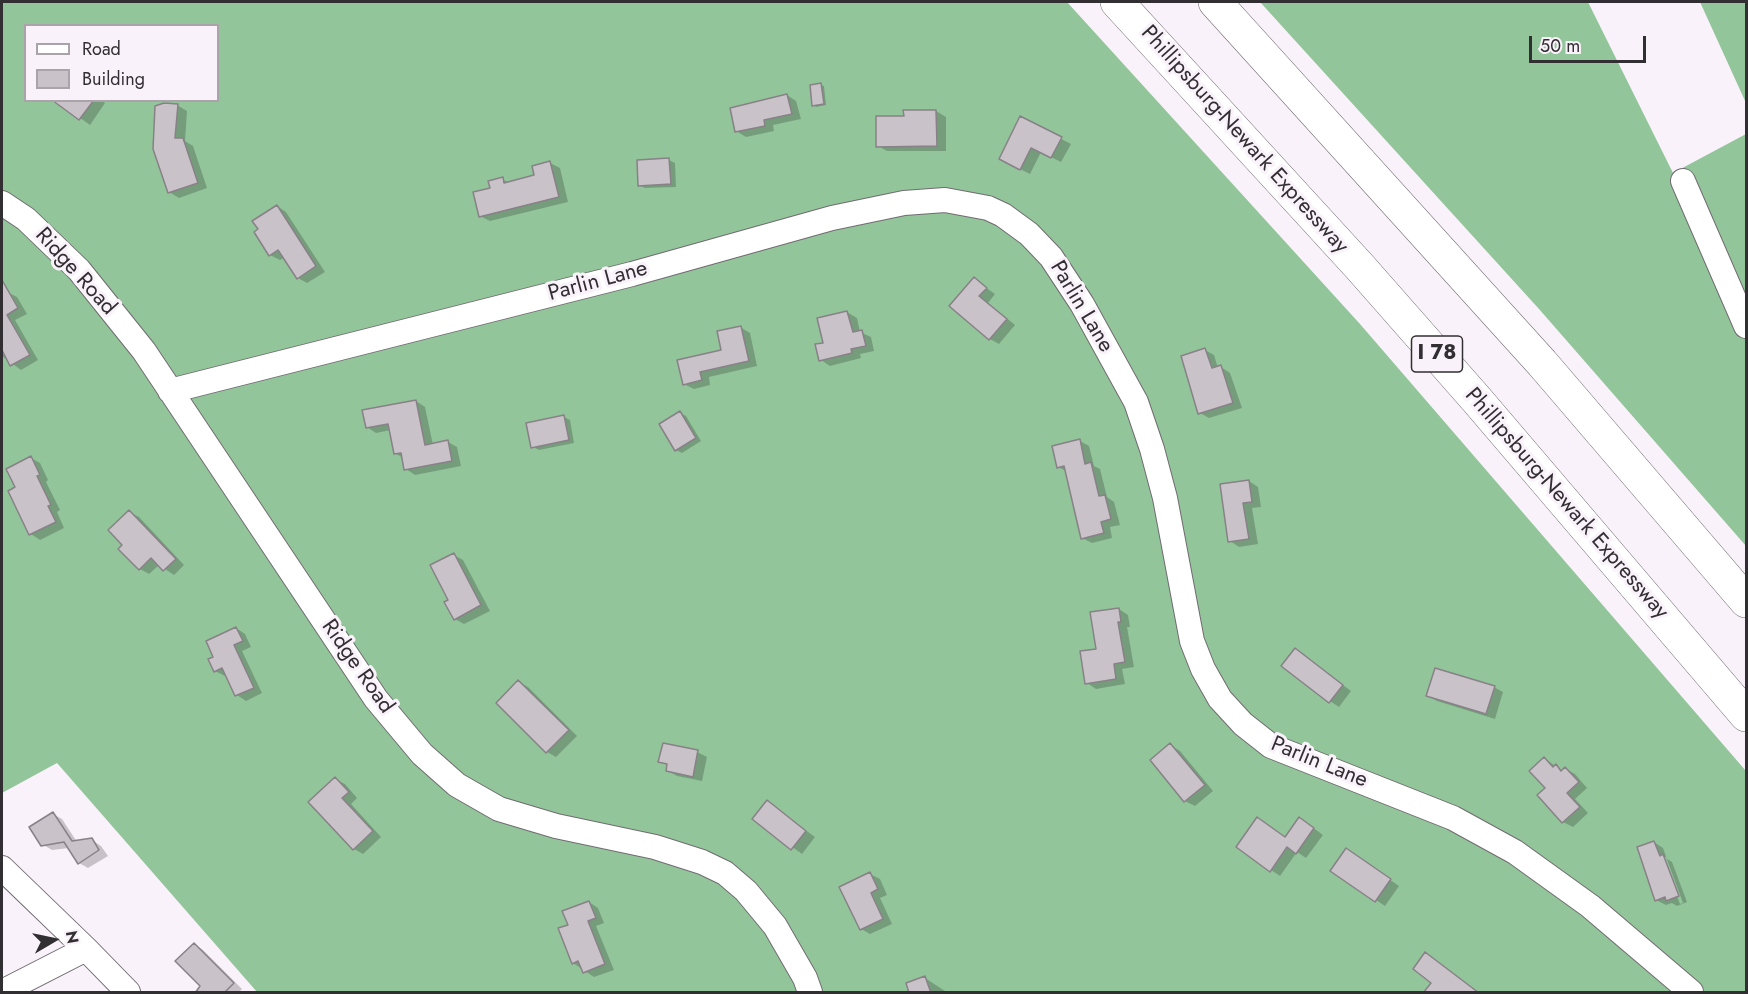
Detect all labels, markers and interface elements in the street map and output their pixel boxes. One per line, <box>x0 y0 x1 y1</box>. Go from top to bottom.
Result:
street label: Phillipsburg-Newark Expressway <box>1135 21 1353 259</box>
legend <box>24 24 219 102</box>
scale bar <box>1532 24 1649 62</box>
text: 50 m <box>1540 33 1580 59</box>
text: Road <box>82 36 121 62</box>
text: Building <box>82 66 145 92</box>
street label: Ridge Road <box>29 223 121 321</box>
street label: Parlin Lane <box>545 256 651 308</box>
street label: Parlin Lane <box>1043 257 1119 357</box>
road number: I 78 <box>1412 336 1462 372</box>
street label: Phillipsburg-Newark Expressway <box>1458 383 1674 625</box>
street label: Ridge Road <box>315 615 399 719</box>
street label: Parlin Lane <box>1267 732 1371 794</box>
north arrow <box>24 910 84 970</box>
text: N <box>60 929 85 945</box>

